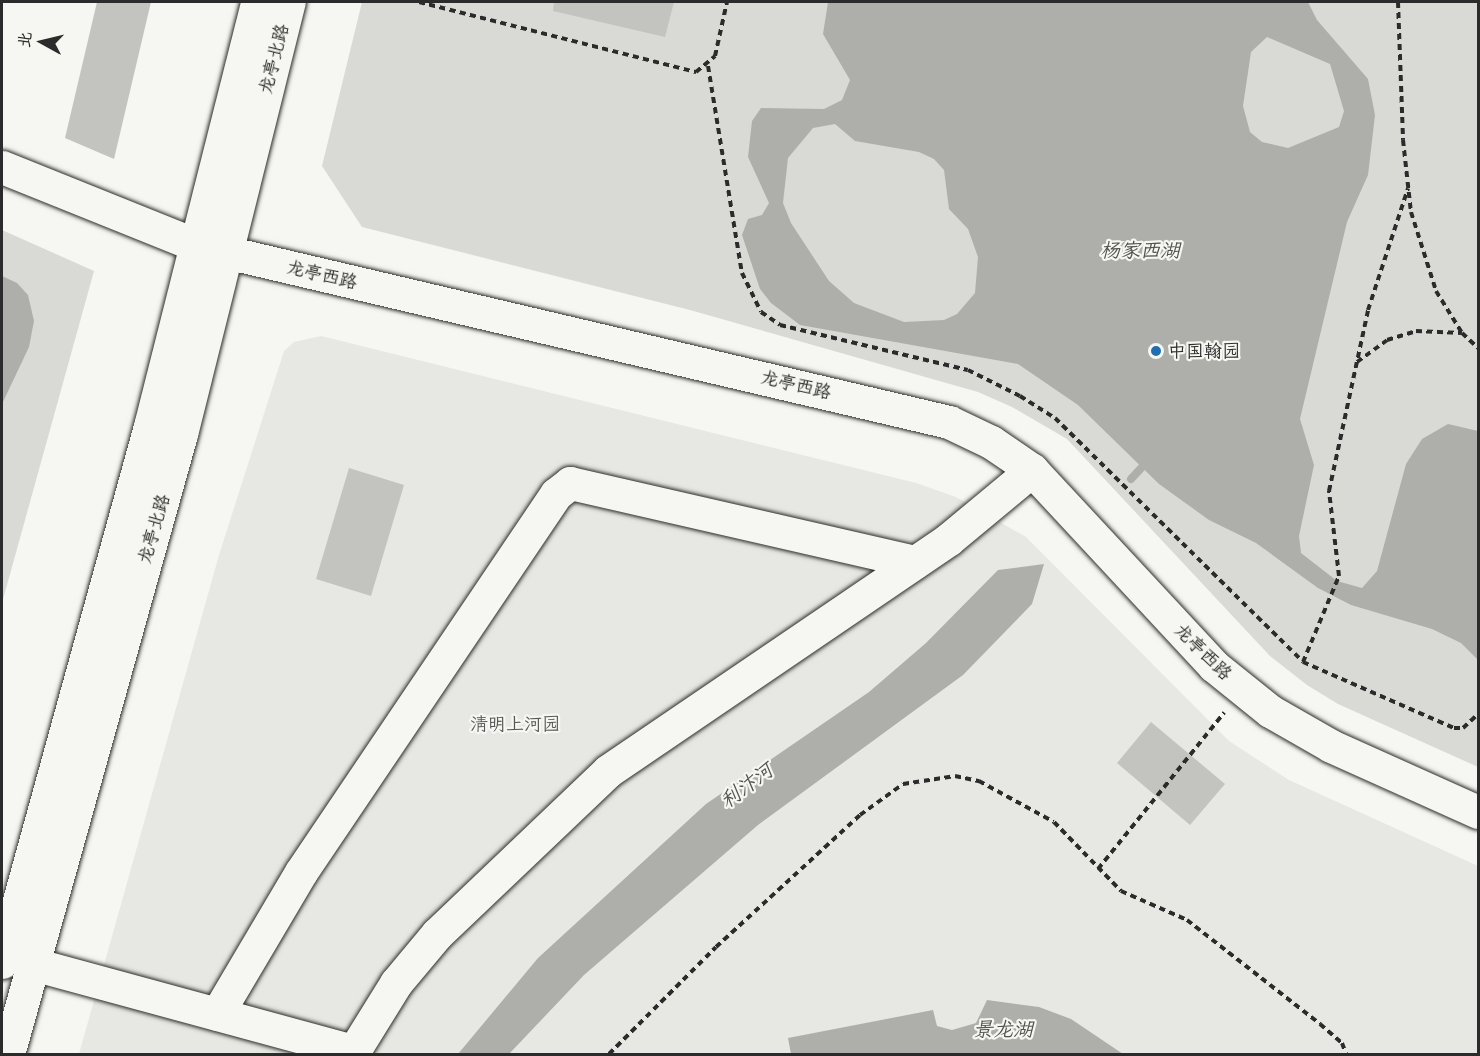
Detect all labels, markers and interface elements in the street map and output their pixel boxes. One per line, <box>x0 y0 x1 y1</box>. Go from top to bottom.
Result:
north arrow <box>12 12 72 72</box>
street label: 龙亭北路 <box>255 21 293 97</box>
text: 北 <box>13 30 35 49</box>
water label: 杨家西湖 <box>1100 237 1180 261</box>
street label: 龙亭西路 <box>284 256 360 294</box>
place label: 中国翰园 <box>1168 340 1240 362</box>
marker: 中国翰园 <box>1149 344 1163 358</box>
street label: 龙亭西路 <box>758 366 834 404</box>
street label: 龙亭北路 <box>134 491 174 567</box>
street label: 龙亭西路 <box>1170 619 1236 685</box>
park label: 清明上河园 <box>470 713 560 735</box>
water label: 利汴河 <box>715 757 777 813</box>
water label: 景龙湖 <box>973 1016 1033 1040</box>

